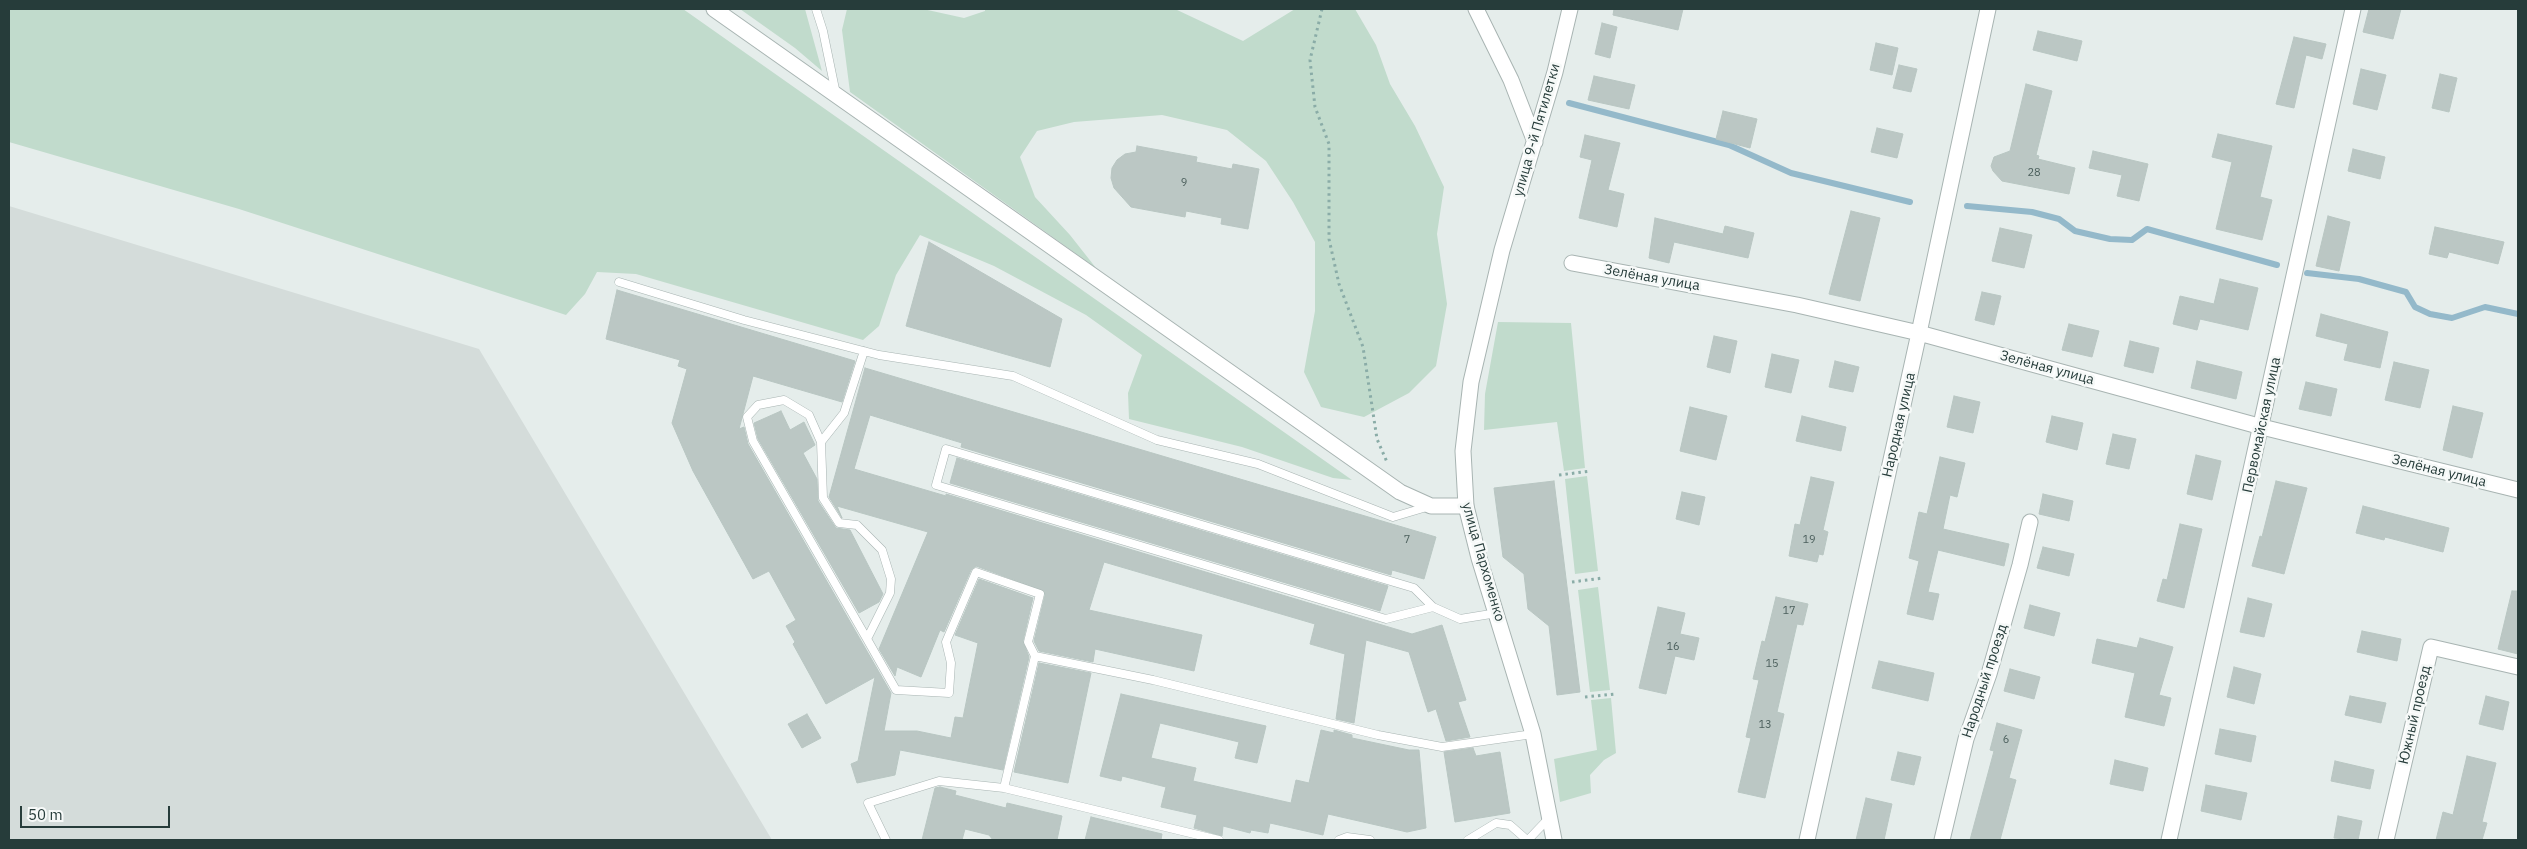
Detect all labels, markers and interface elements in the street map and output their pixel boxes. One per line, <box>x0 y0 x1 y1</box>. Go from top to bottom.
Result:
street label: улица 9-й Пятилетки <box>1510 62 1564 198</box>
house number: 28 <box>2027 166 2041 180</box>
house number: 9 <box>1181 176 1187 190</box>
street label: Зелёная улица <box>1603 261 1701 295</box>
street label: Зелёная улица <box>1998 347 2096 389</box>
street label: Первомайская улица <box>2239 356 2285 494</box>
street label: Народная улица <box>1879 371 1919 479</box>
street label: Зелёная улица <box>2390 451 2488 491</box>
street label: улица Пархоменко <box>1458 501 1508 623</box>
house number: 7 <box>1404 533 1410 547</box>
house number: 19 <box>1802 533 1816 547</box>
house number: 17 <box>1782 604 1796 618</box>
street label: Народный проезд <box>1959 622 2011 740</box>
house number: 16 <box>1666 640 1680 654</box>
house number: 15 <box>1765 657 1779 671</box>
street label: Южный проезд <box>2395 664 2435 766</box>
house number: 13 <box>1758 718 1772 732</box>
house number: 6 <box>2003 733 2009 747</box>
scale bar <box>22 796 172 828</box>
text: 50 m <box>28 805 63 824</box>

